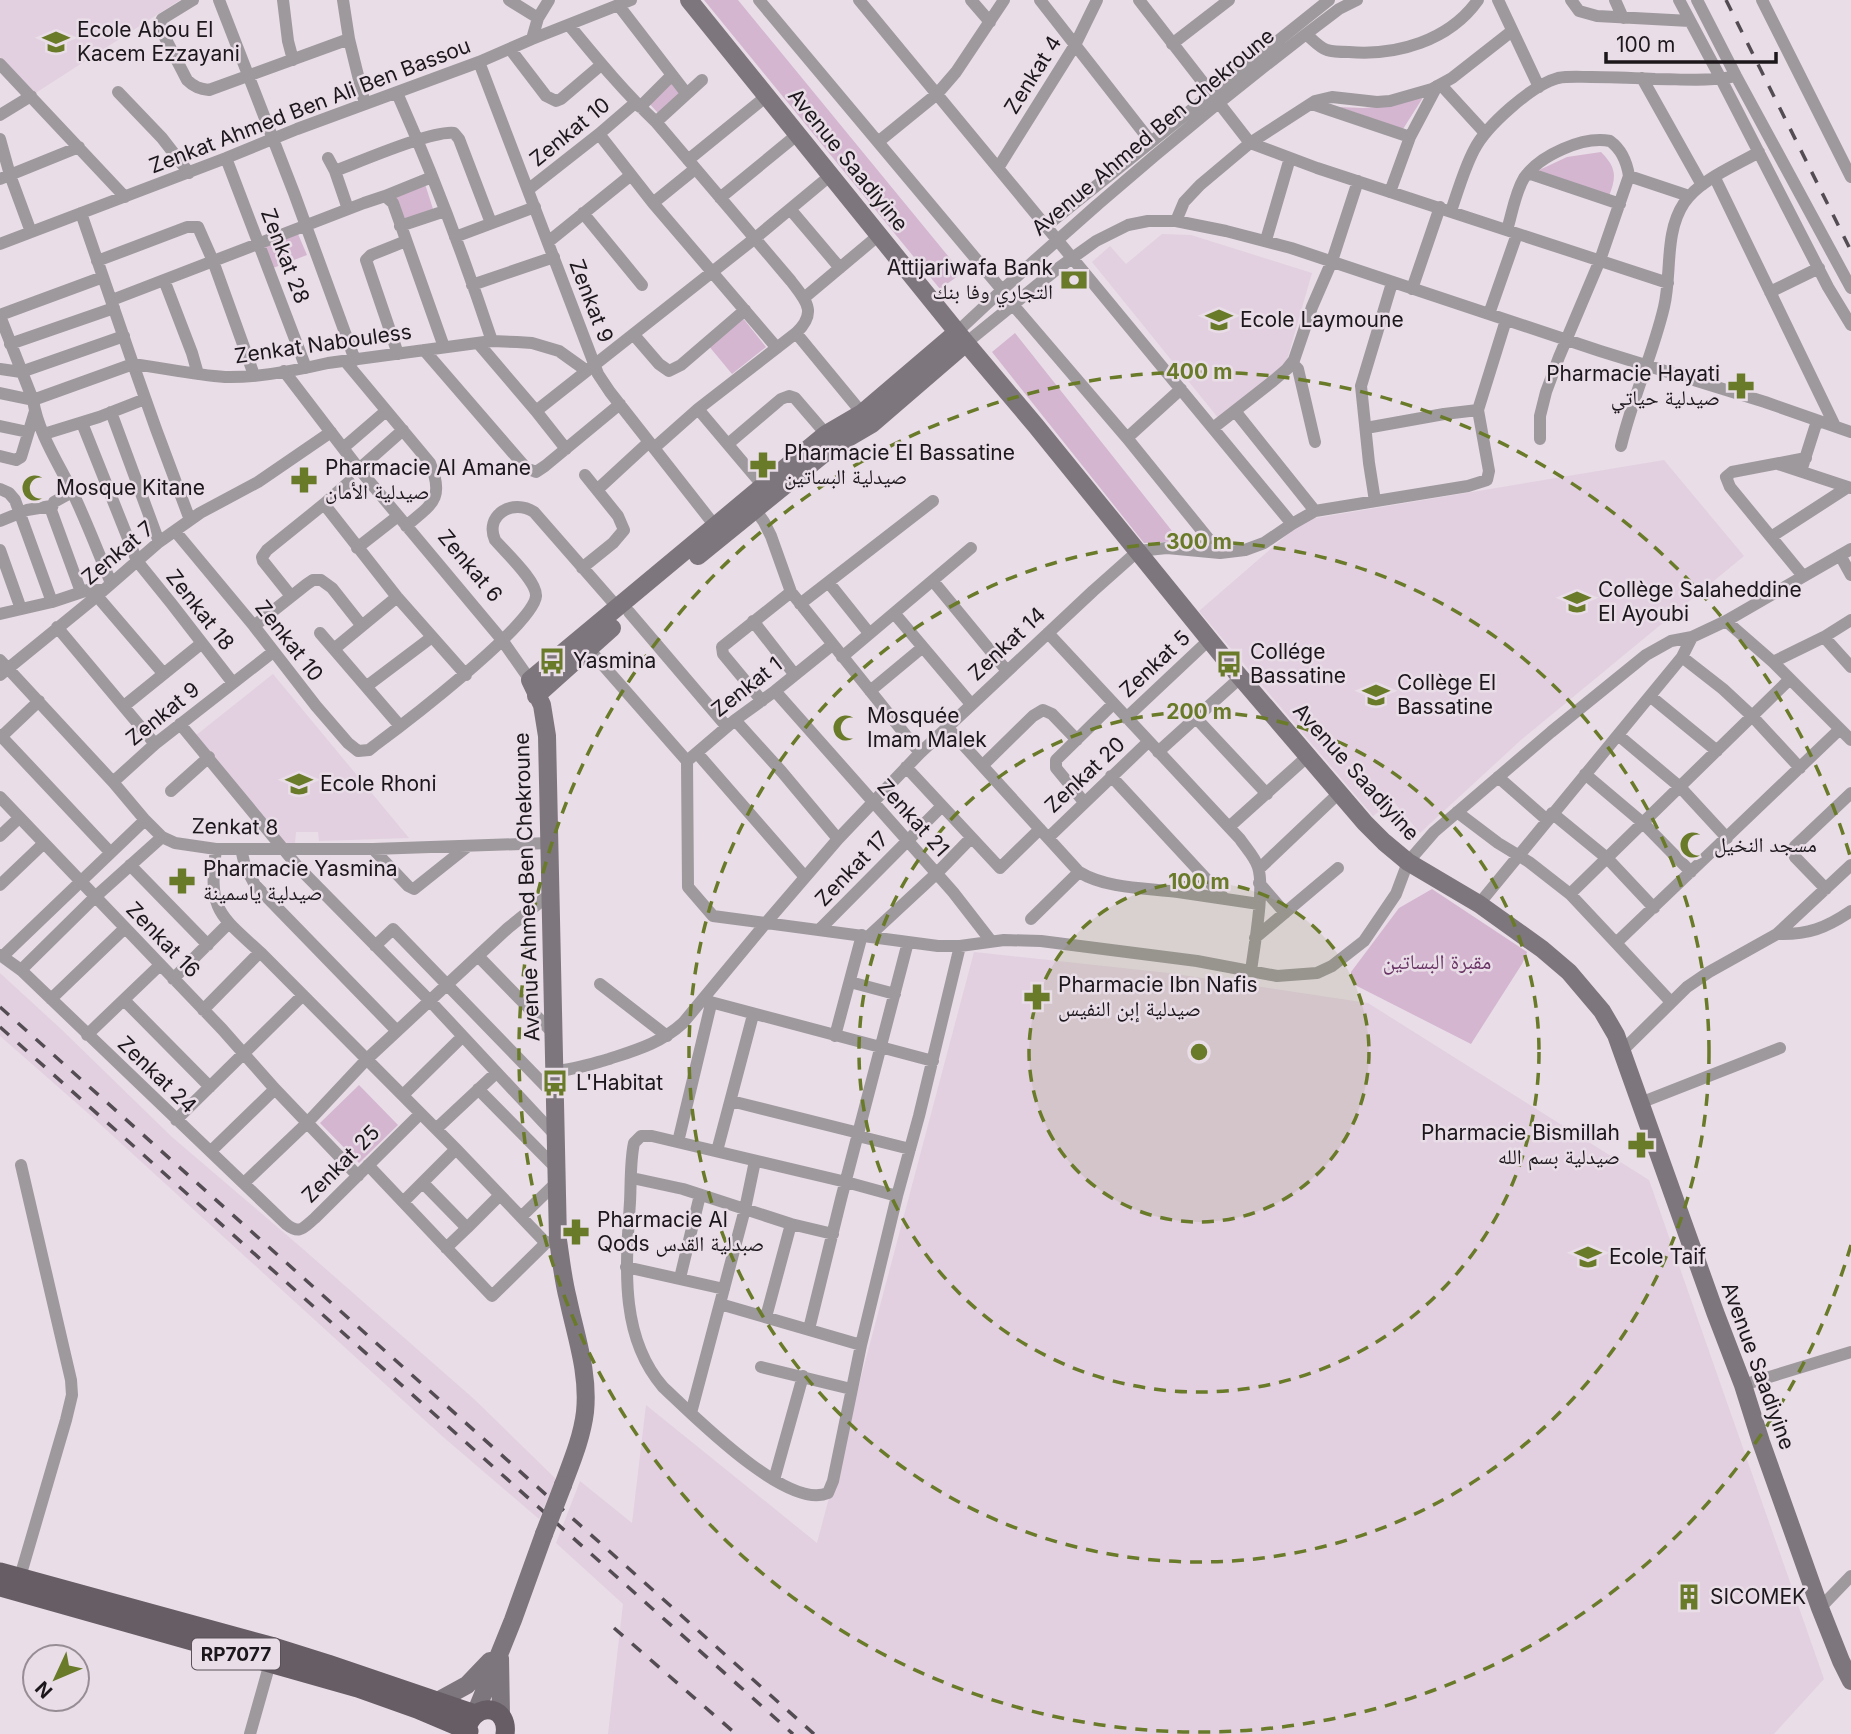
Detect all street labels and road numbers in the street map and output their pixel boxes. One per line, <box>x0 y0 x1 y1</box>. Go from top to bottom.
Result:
street label: Avenue Ahmed Ben Chekroune <box>1026 23 1279 241</box>
street label: Zenkat 4 <box>999 31 1066 118</box>
street label: Zenkat Ahmed Ben Ali Ben Bassou <box>146 33 474 179</box>
street label: Avenue Saadiyine <box>783 83 914 236</box>
street label: Zenkat 10 <box>525 92 615 171</box>
street label: Zenkat 28 <box>256 205 315 307</box>
street label: Zenkat 9 <box>564 256 619 346</box>
street label: Zenkat Nabouless <box>233 319 413 368</box>
street label: Zenkat 7 <box>77 515 159 590</box>
street label: Zenkat 6 <box>433 524 508 607</box>
street label: Zenkat 18 <box>161 564 240 655</box>
street label: Zenkat 10 <box>250 595 329 686</box>
street label: Zenkat 14 <box>963 602 1050 686</box>
street label: Zenkat 5 <box>1114 625 1195 702</box>
street label: Zenkat 1 <box>706 651 787 722</box>
street label: Zenkat 9 <box>121 677 204 751</box>
street label: Avenue Saadiyine <box>1288 698 1425 846</box>
street label: Zenkat 20 <box>1040 731 1130 818</box>
street label: Avenue Ahmed Ben Chekroune <box>509 732 544 1042</box>
street label: Zenkat 21 <box>872 774 955 861</box>
street label: Zenkat 8 <box>191 813 279 840</box>
street label: Zenkat 17 <box>810 826 893 911</box>
street label: Zenkat 16 <box>121 897 206 983</box>
street label: Zenkat 24 <box>113 1031 202 1118</box>
street label: Zenkat 25 <box>297 1120 385 1208</box>
street label: Avenue Saadiyine <box>1717 1279 1800 1453</box>
road number: RP7077 <box>192 1638 280 1670</box>

